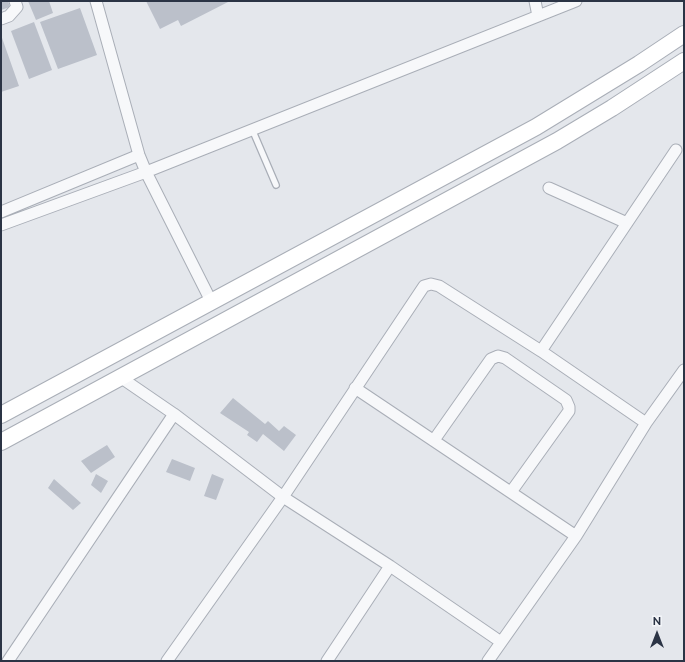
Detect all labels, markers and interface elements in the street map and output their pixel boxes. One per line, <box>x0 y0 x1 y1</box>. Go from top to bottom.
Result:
north arrow <box>637 614 677 654</box>
text: N <box>653 615 661 628</box>

